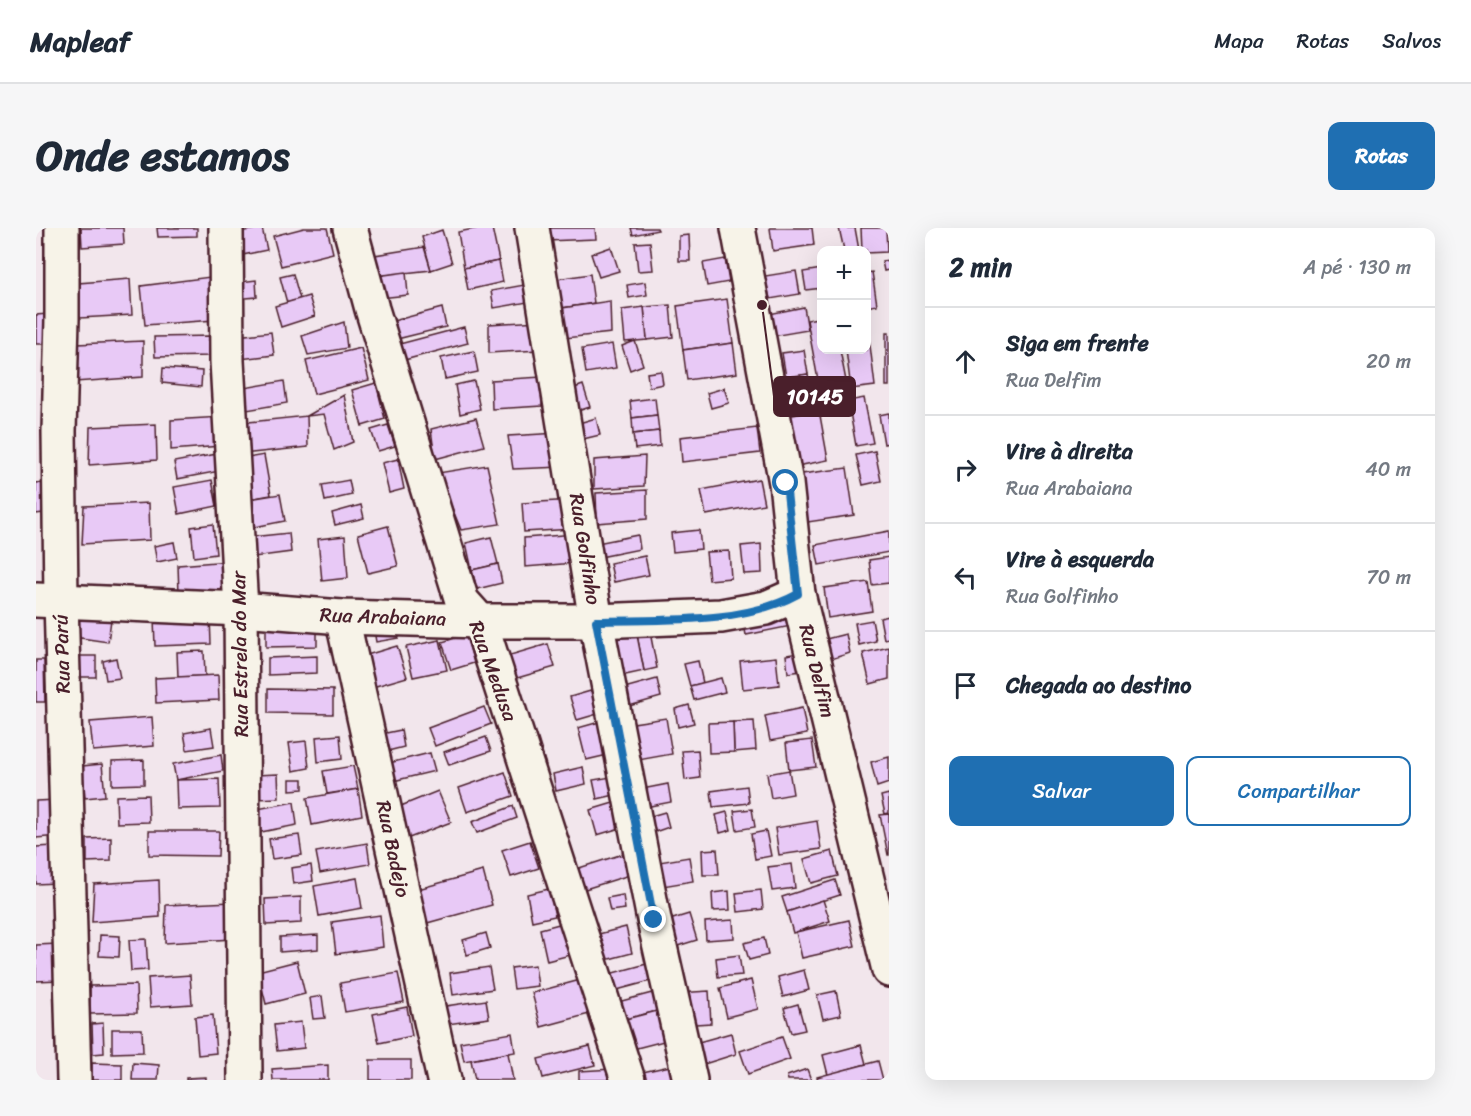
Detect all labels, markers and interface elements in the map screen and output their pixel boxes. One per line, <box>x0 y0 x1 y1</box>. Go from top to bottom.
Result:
text: Mapleaf <box>30 17 130 66</box>
text: Mapa <box>1214 22 1263 60</box>
text: Rotas <box>1296 22 1349 60</box>
text: Salvos <box>1382 22 1441 60</box>
text: Onde estamos <box>36 119 290 193</box>
button: Rotas <box>1328 122 1435 190</box>
text: 2 min <box>949 244 1012 290</box>
map controls <box>817 246 871 354</box>
button: + <box>817 246 871 300</box>
text: A pé · 130 m <box>1303 250 1411 285</box>
button: − <box>817 300 871 354</box>
text: Siga em frente <box>1006 324 1149 363</box>
text: 20 m <box>1366 344 1411 379</box>
icon: ahead <box>949 345 982 378</box>
text: Rua Delfim <box>1006 363 1102 398</box>
callout: 10145 <box>774 377 855 416</box>
text: 10145 <box>786 378 844 416</box>
text: Vire à direita <box>1006 432 1133 471</box>
text: 40 m <box>1365 452 1411 487</box>
icon: right <box>949 453 982 486</box>
route start <box>772 469 798 495</box>
text: Rua Arabaiana <box>1006 471 1133 506</box>
street label: Rua Golfinho <box>559 491 611 607</box>
text: Vire à esquerda <box>1006 540 1154 579</box>
text: 70 m <box>1366 560 1411 595</box>
icon: left <box>949 561 982 594</box>
street label: Rua Estrela do Mar <box>221 570 259 737</box>
text: Rua Golfinho <box>1006 579 1118 614</box>
street label: Rua Arabaiana <box>319 597 447 637</box>
street label: Rua Parú <box>43 614 81 694</box>
street label: Rua Medusa <box>459 616 528 727</box>
street label: Rua Delfim <box>788 620 846 722</box>
text: Chegada ao destino <box>1006 666 1191 705</box>
icon: arrive <box>949 669 982 702</box>
button: Salvar <box>949 756 1174 826</box>
button: Compartilhar <box>1186 756 1411 826</box>
street label: Rua Badejo <box>366 797 420 901</box>
route end <box>640 906 666 932</box>

